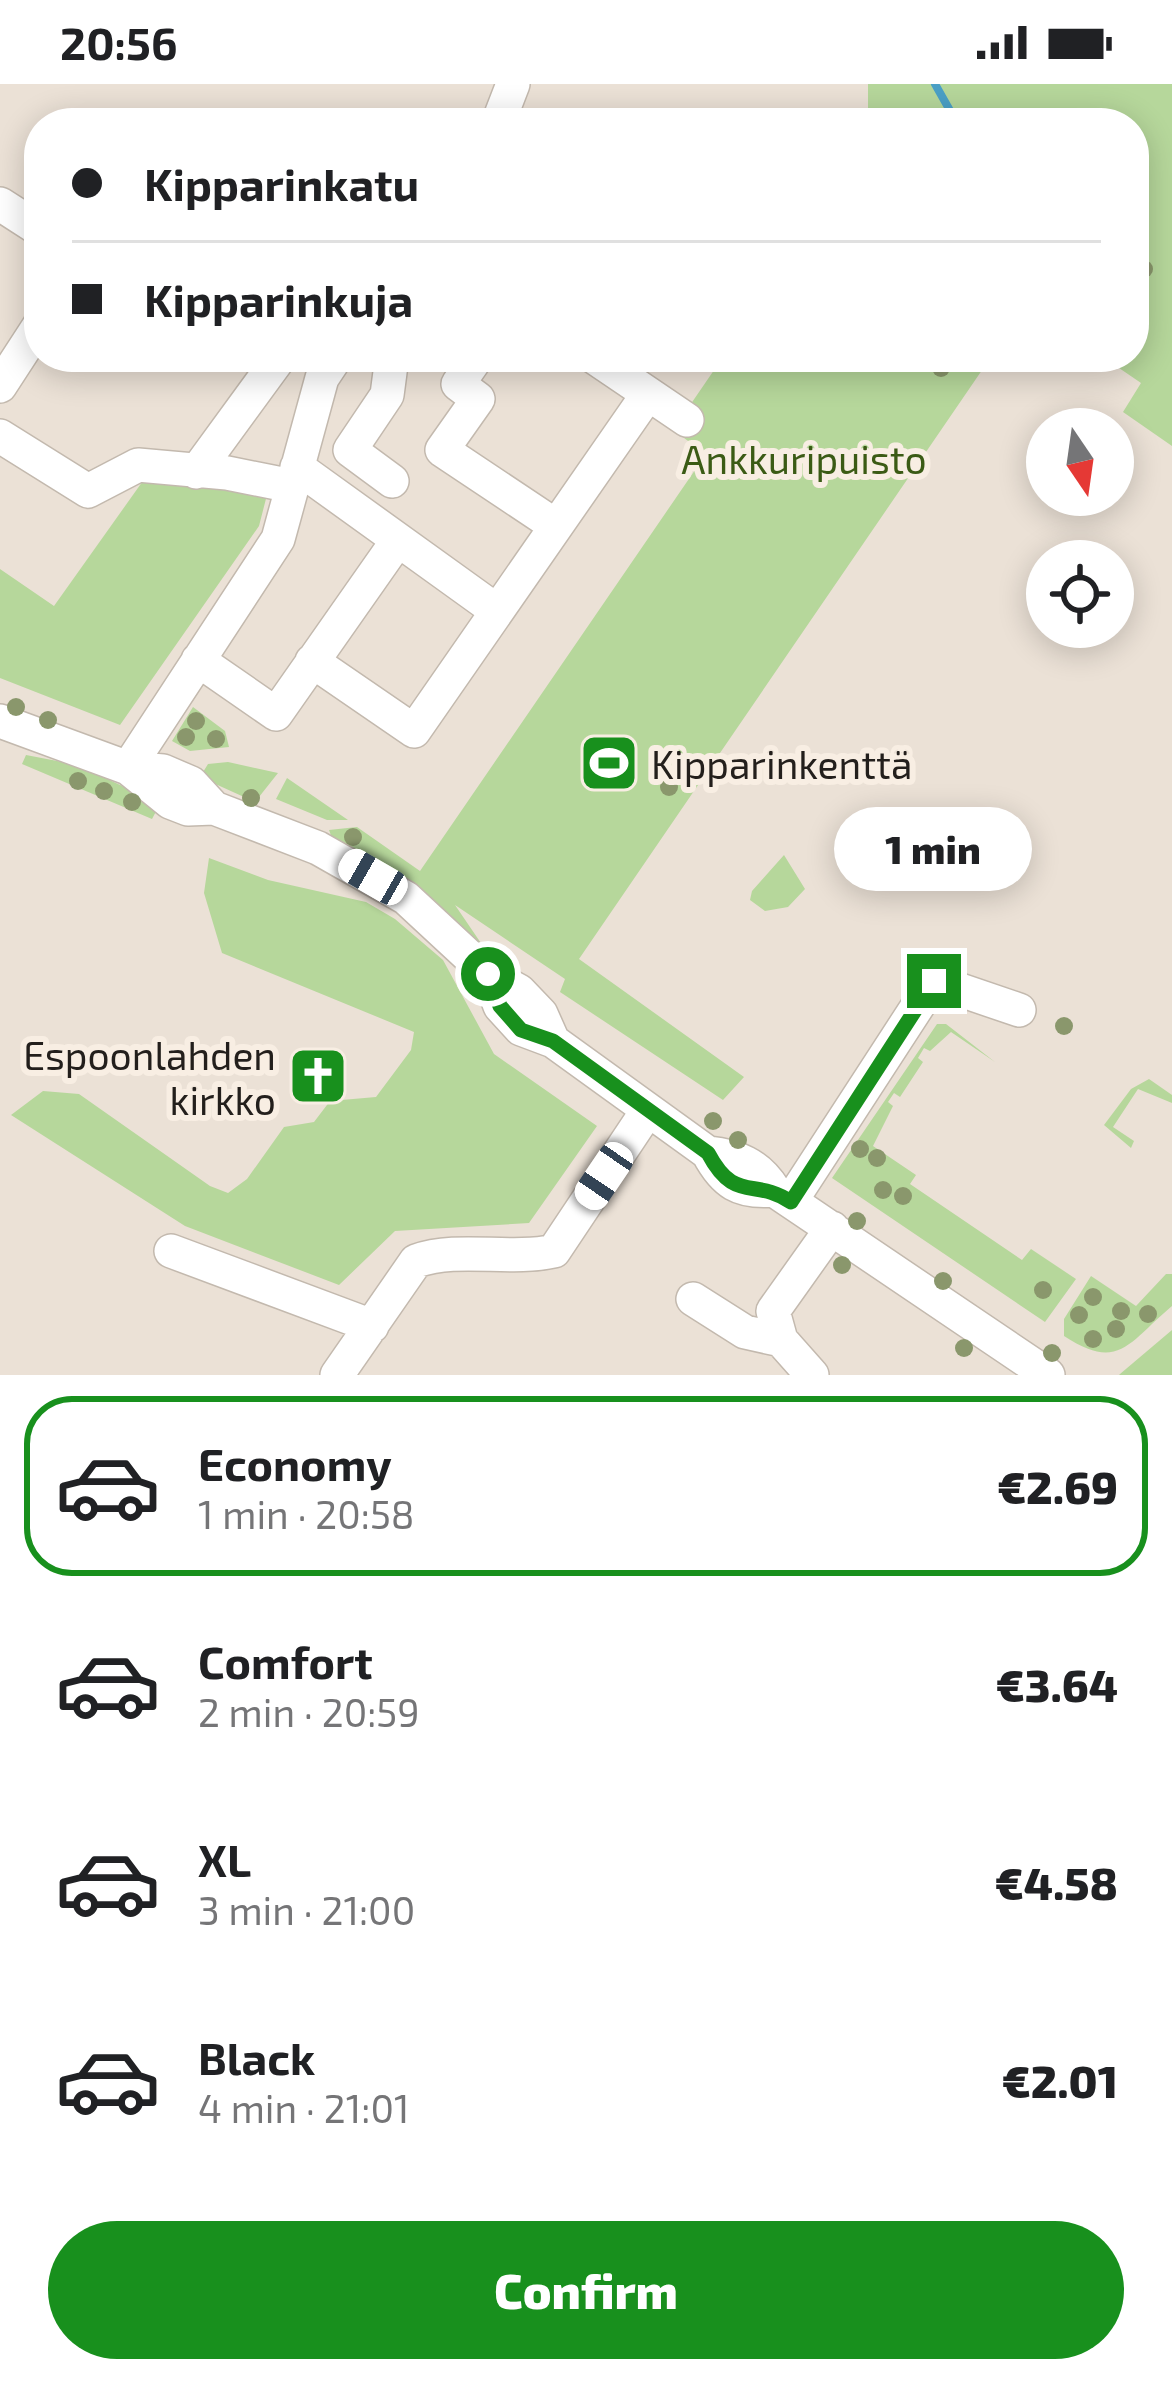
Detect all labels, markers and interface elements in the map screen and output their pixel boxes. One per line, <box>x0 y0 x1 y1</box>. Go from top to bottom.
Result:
text: 20:56 <box>60 15 178 69</box>
text: Kipparinkatu <box>144 156 419 210</box>
text: Kipparinkuja <box>144 272 413 326</box>
north arrow <box>1026 408 1134 516</box>
map controls <box>1026 408 1134 648</box>
park label: Ankkuripuisto <box>681 435 927 482</box>
button: locate <box>1026 540 1134 648</box>
sports icon: Kipparinkenttä <box>578 732 640 794</box>
place label: Kipparinkenttä <box>651 740 912 787</box>
callout: 1 min <box>835 807 1033 891</box>
text: 1 min <box>885 825 981 872</box>
car <box>333 843 413 911</box>
route start <box>461 947 515 1001</box>
route end <box>907 954 961 1008</box>
place label: Espoonlahden kirkko <box>23 1031 276 1123</box>
church icon: Espoonlahden kirkko <box>287 1045 349 1107</box>
car <box>569 1136 639 1216</box>
icon: car <box>54 1432 162 1540</box>
text: Economy <box>198 1436 392 1490</box>
text: €2.69 <box>997 1459 1118 1513</box>
text: 1 min · 20:58 <box>198 1490 415 1537</box>
icon: car <box>54 1630 162 1738</box>
text: Comfort <box>198 1634 373 1688</box>
text: €3.64 <box>996 1657 1118 1711</box>
text: 2 min · 20:59 <box>198 1688 420 1735</box>
icon: car <box>54 1828 162 1936</box>
text: XL <box>198 1832 251 1886</box>
text: €4.58 <box>995 1855 1118 1909</box>
text: 3 min · 21:00 <box>198 1886 415 1933</box>
icon: car <box>54 2026 162 2134</box>
text: Black <box>198 2030 315 2084</box>
text: €2.01 <box>1002 2053 1118 2107</box>
text: 4 min · 21:01 <box>198 2084 409 2131</box>
button: Confirm <box>48 2221 1124 2359</box>

